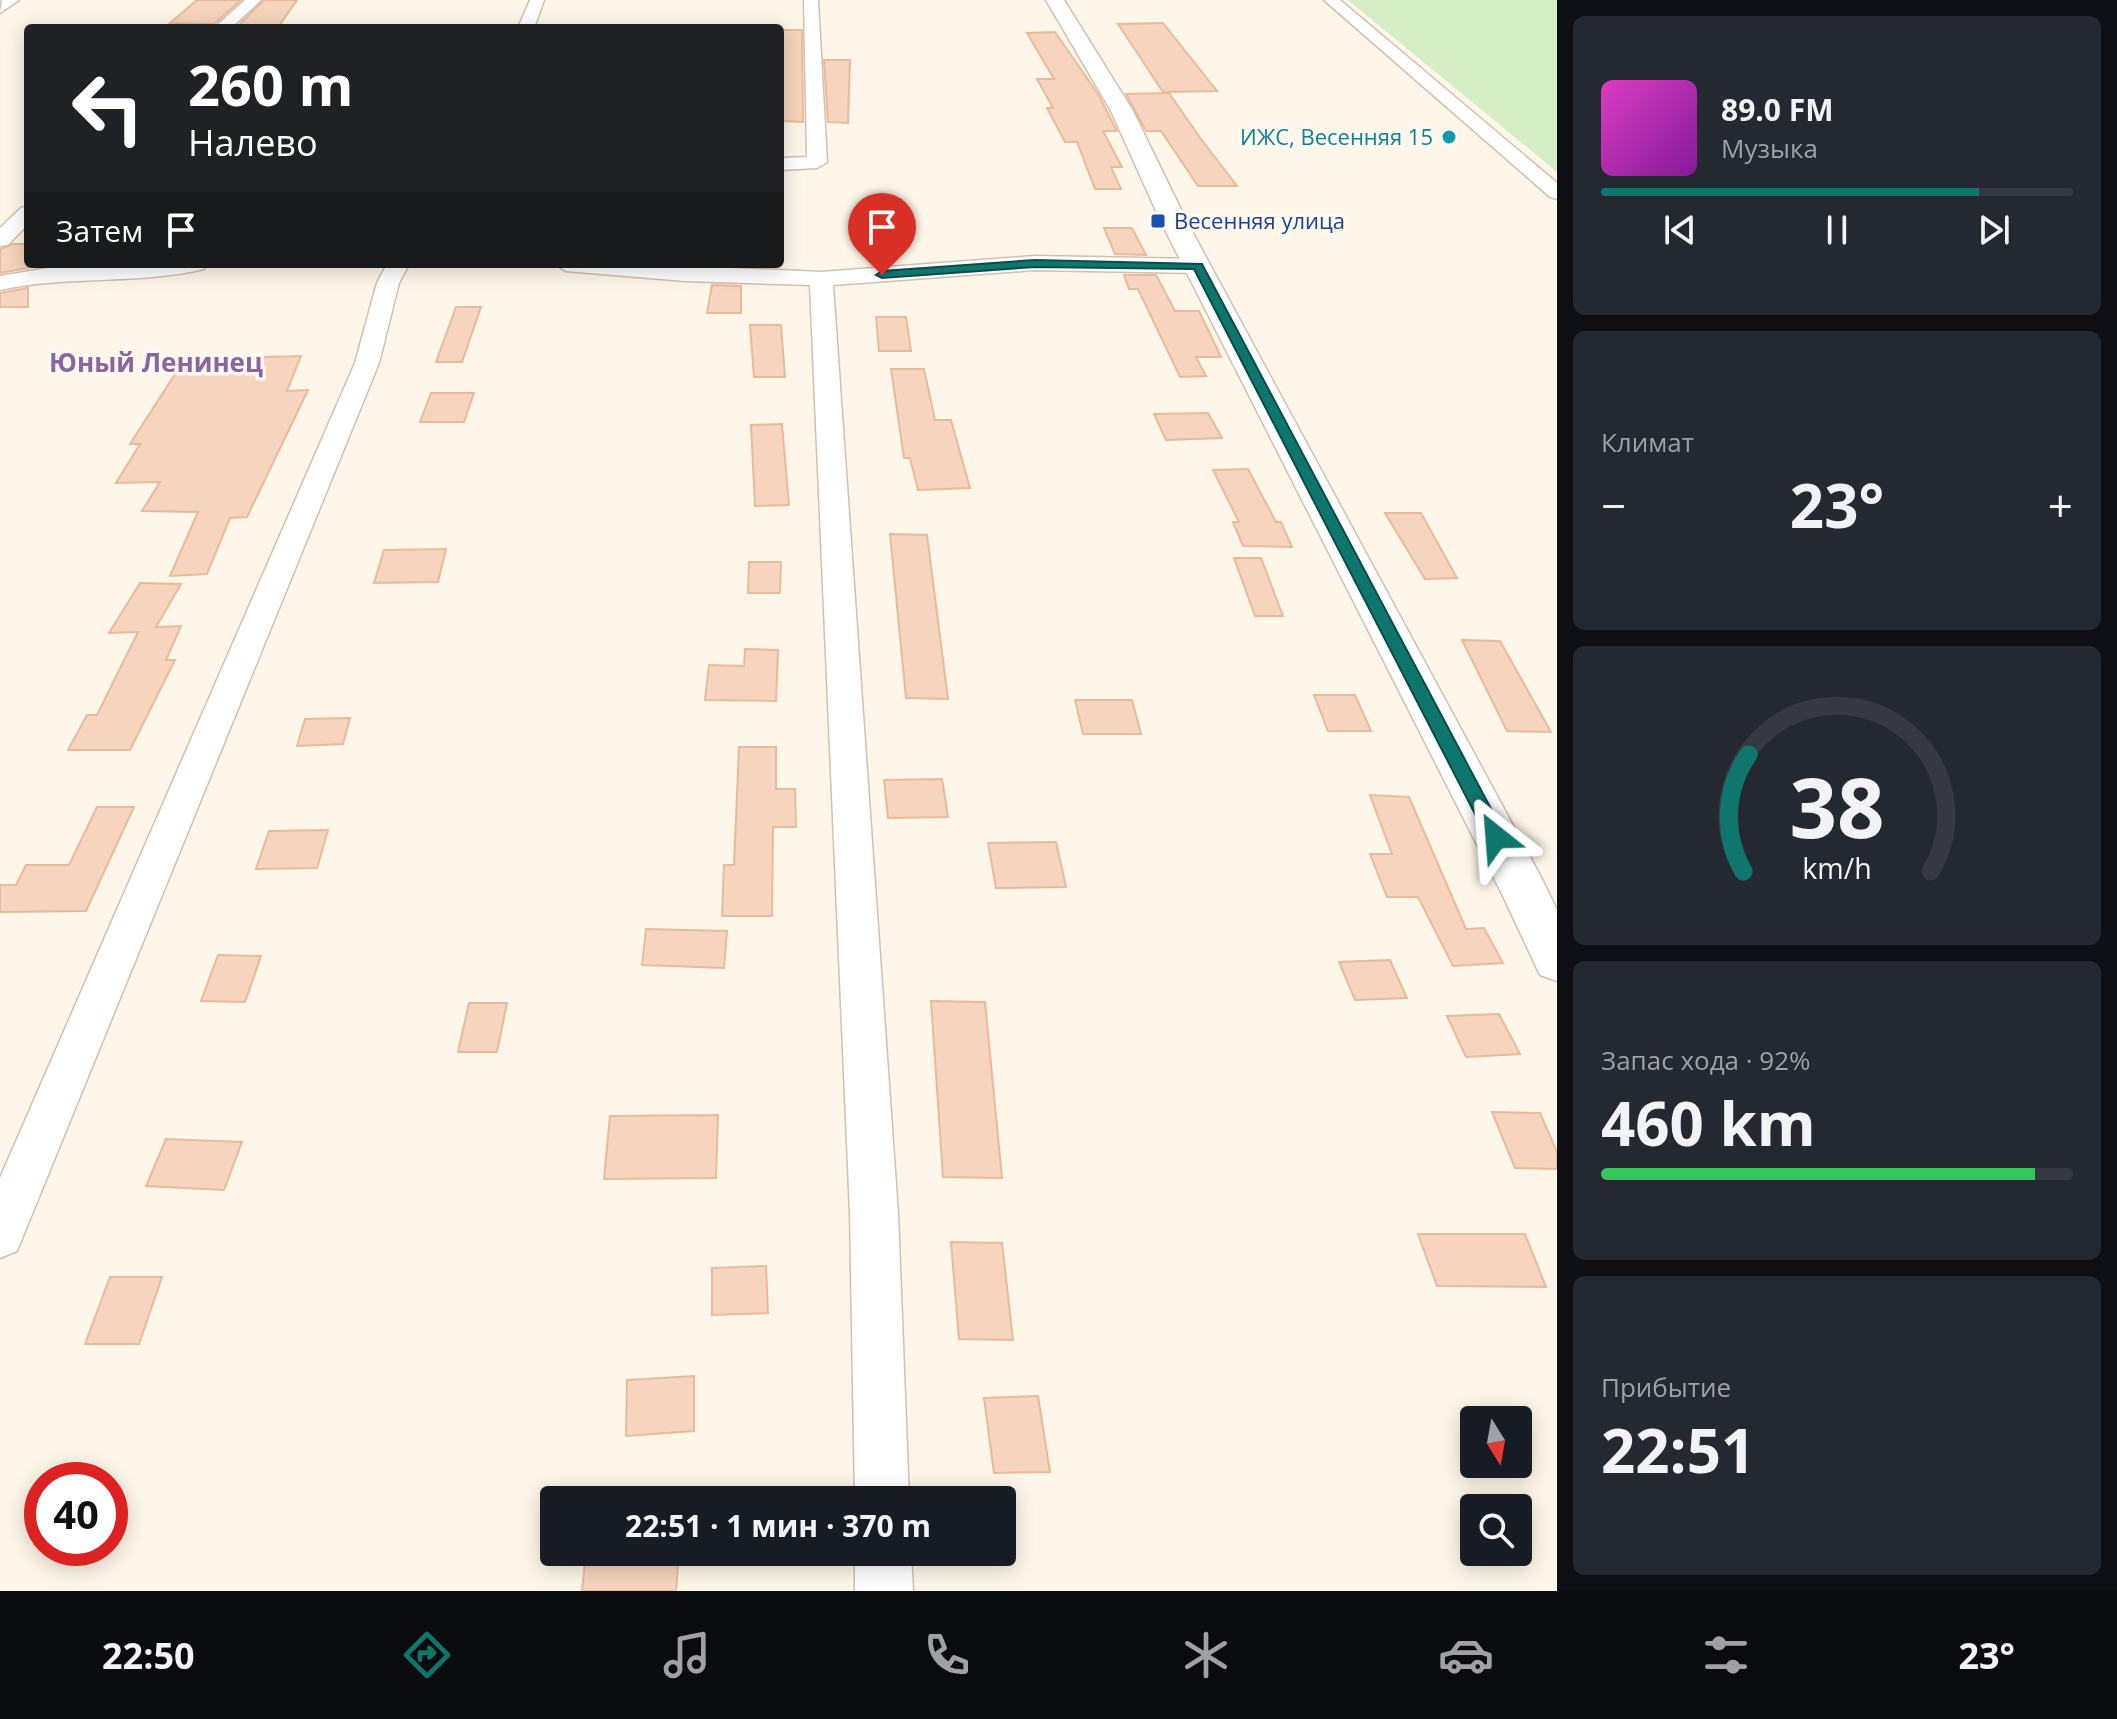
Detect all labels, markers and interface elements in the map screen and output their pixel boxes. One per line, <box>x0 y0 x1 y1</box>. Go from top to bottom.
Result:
text: 260 m <box>188 46 354 122</box>
icon: left <box>56 56 160 160</box>
text: 89.0 FM <box>1721 89 1834 130</box>
text: Налево <box>188 118 318 167</box>
place label: ИЖС, Весенняя 15 <box>1240 121 1433 151</box>
marker: ИЖС, Весенняя 15 <box>1440 128 1458 146</box>
text: Музыка <box>1721 130 1818 166</box>
pin <box>848 193 916 275</box>
icon: arrive <box>860 205 904 249</box>
place label: Весенняя улица <box>1174 205 1345 235</box>
icon: arrive <box>159 208 203 252</box>
icon: previous <box>1658 208 1702 252</box>
icon: pause <box>1815 208 1859 252</box>
icon: next <box>1972 208 2016 252</box>
text: Затем <box>56 210 143 251</box>
marker: Весенняя улица <box>1149 212 1167 230</box>
district label: Юный Ленинец <box>49 344 263 380</box>
text: Климат <box>1601 424 1694 460</box>
text: 23° <box>1790 464 1884 546</box>
text: − <box>1601 475 1626 535</box>
text: + <box>2048 475 2073 535</box>
text: 38 <box>1789 748 1885 861</box>
position arrow <box>1454 795 1538 879</box>
text: km/h <box>1802 848 1872 887</box>
text: Запас хода · 92% <box>1601 1042 1811 1078</box>
text: 460 km <box>1601 1082 1816 1164</box>
text: Прибытие <box>1601 1369 1731 1405</box>
north arrow <box>1460 1406 1532 1478</box>
map controls <box>1460 1406 1532 1566</box>
text: 22:51 <box>1601 1409 1755 1491</box>
speed limit sign: 40 <box>24 1462 128 1566</box>
button: search <box>1460 1494 1532 1566</box>
text: 22:51 · 1 мин · 370 m <box>625 1505 931 1546</box>
icon: directions <box>399 1627 455 1683</box>
icon: music <box>659 1627 715 1683</box>
icon: phone <box>919 1627 975 1683</box>
icon: climate <box>1178 1627 1234 1683</box>
icon: car <box>1438 1627 1494 1683</box>
icon: filters <box>1698 1627 1754 1683</box>
text: 22:50 <box>102 1631 195 1680</box>
text: 23° <box>1958 1631 2015 1680</box>

